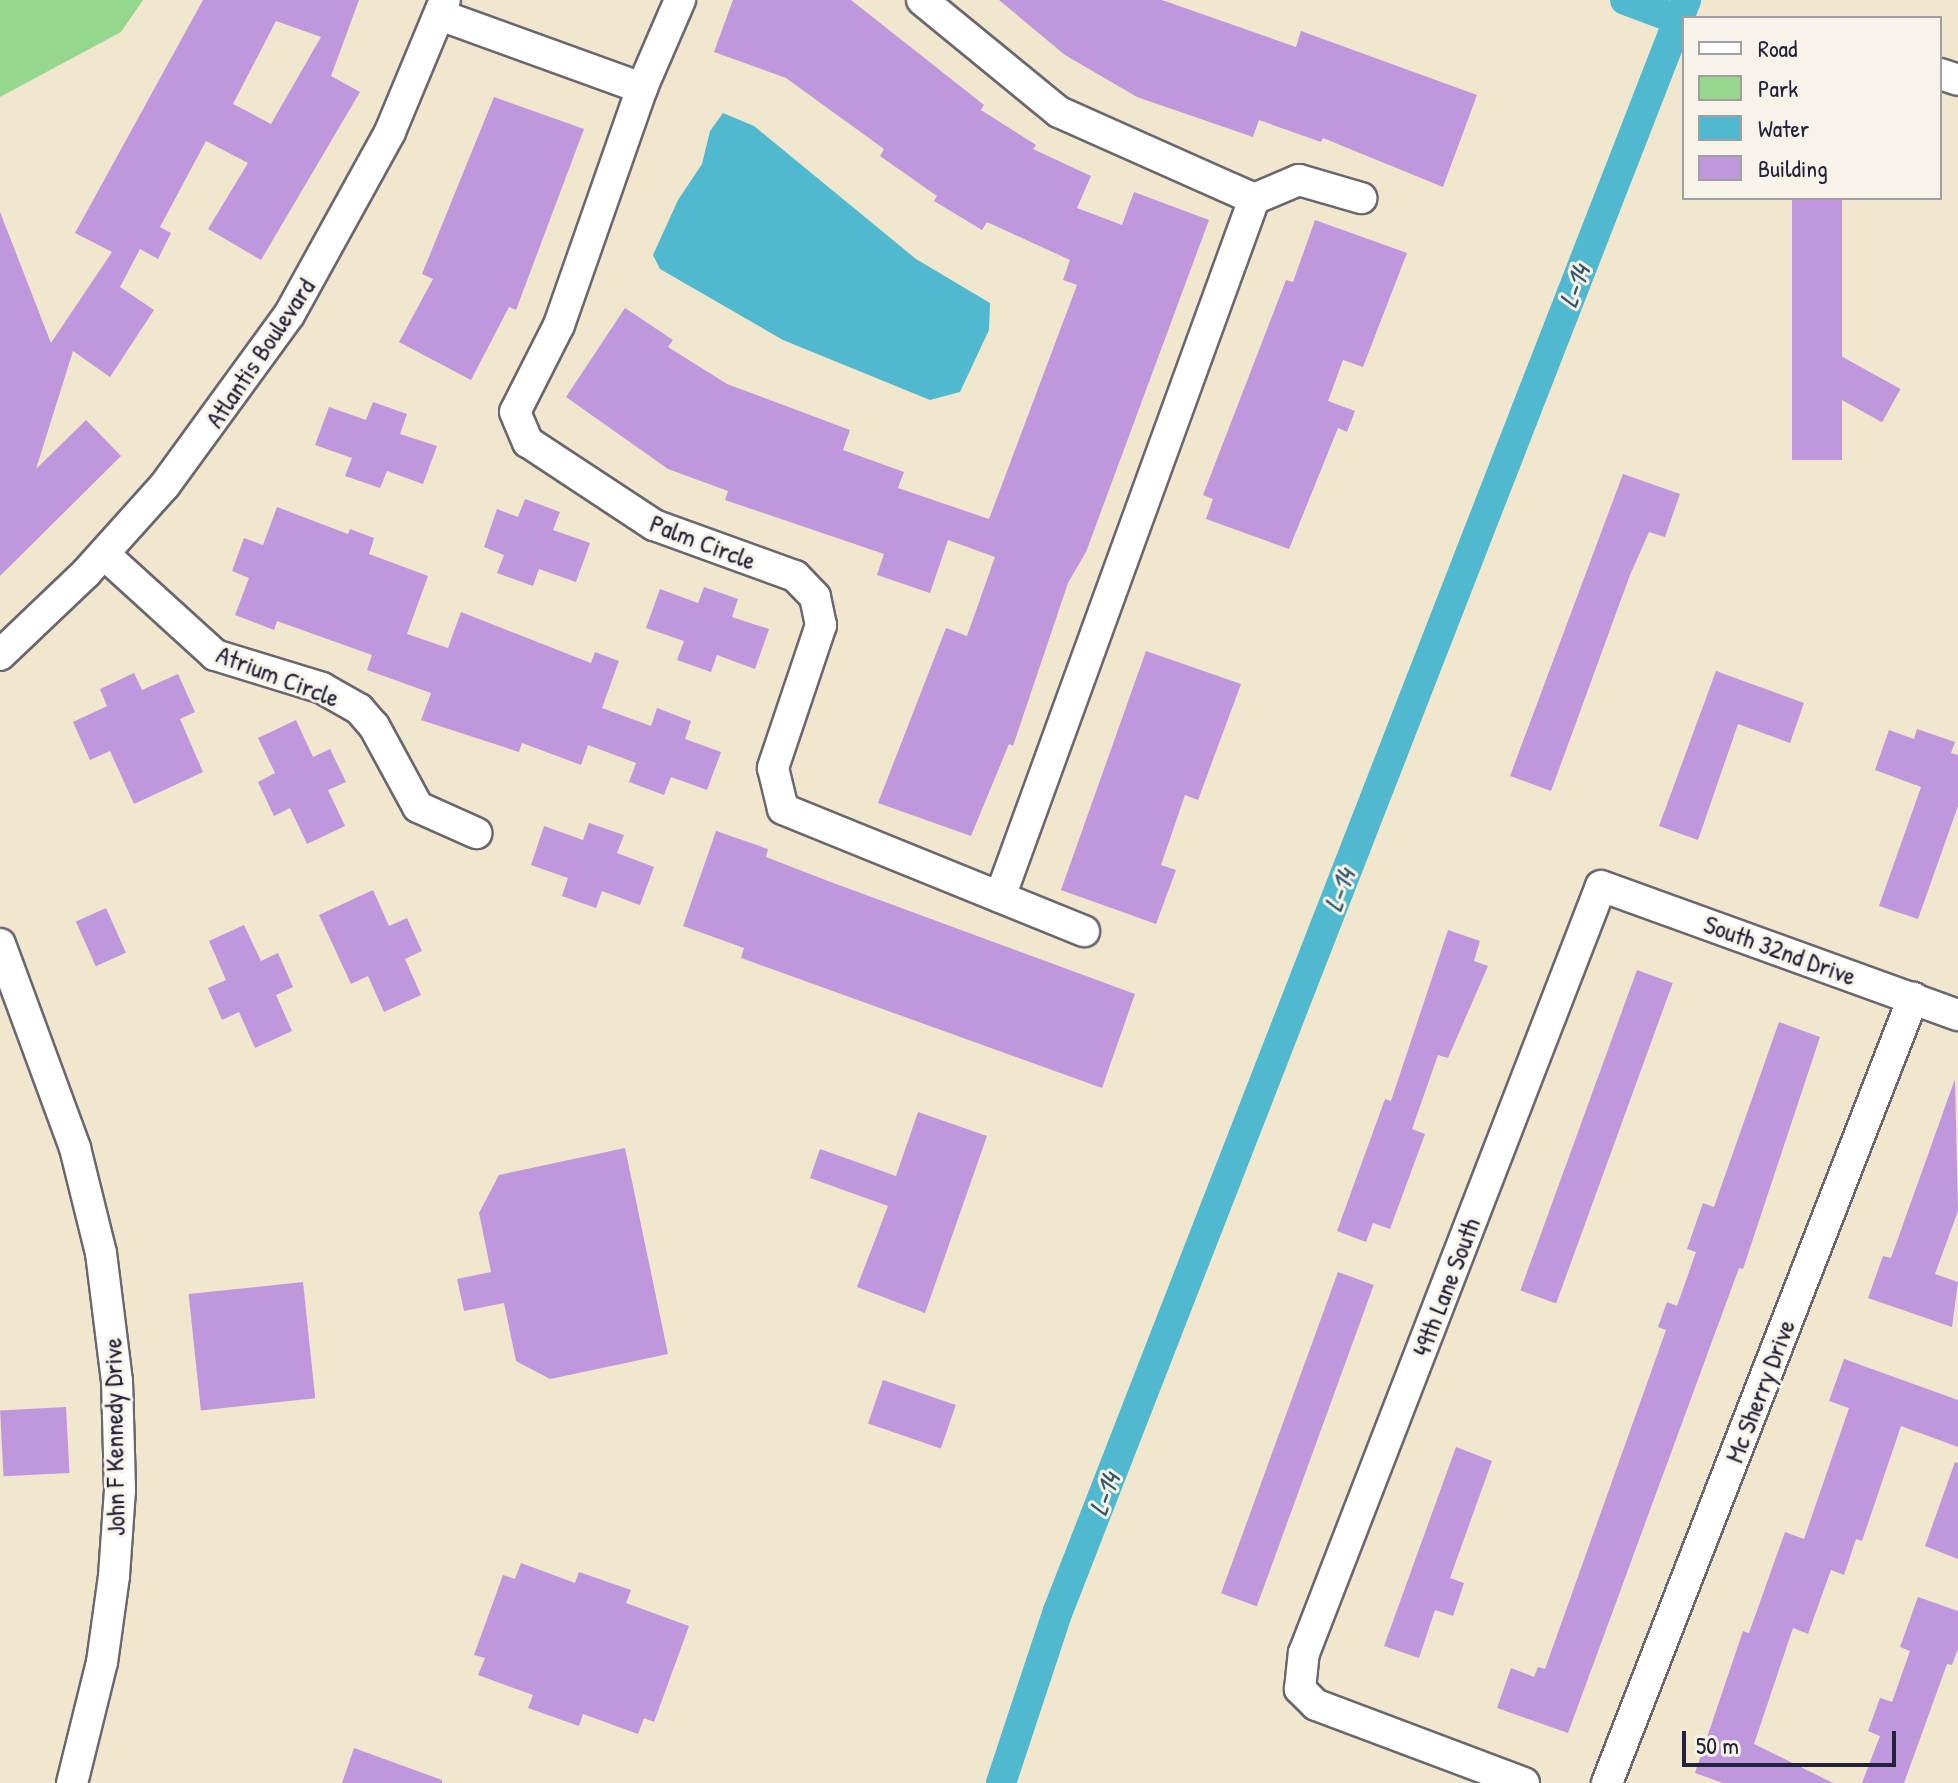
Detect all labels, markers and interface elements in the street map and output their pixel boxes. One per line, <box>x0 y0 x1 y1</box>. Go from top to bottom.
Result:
legend <box>1682 16 1942 200</box>
text: Road <box>1758 32 1797 64</box>
text: Park <box>1758 72 1798 104</box>
text: Water <box>1758 112 1809 144</box>
text: Building <box>1758 152 1828 184</box>
water label: L-14 <box>1551 260 1597 312</box>
street label: Atlantis Boulevard <box>199 272 321 434</box>
street label: Palm Circle <box>646 508 760 576</box>
street label: Atrium Circle <box>212 638 344 714</box>
water label: L-14 <box>1316 864 1362 916</box>
street label: South 32nd Drive <box>1700 908 1860 992</box>
street label: 49th Lane South <box>1405 1213 1487 1361</box>
street label: Mc Sherry Drive <box>1718 1315 1802 1467</box>
street label: John F Kennedy Drive <box>97 1338 131 1536</box>
water label: L-14 <box>1081 1468 1127 1520</box>
scale bar <box>1686 1715 1900 1765</box>
text: 50 m <box>1696 1729 1739 1761</box>

